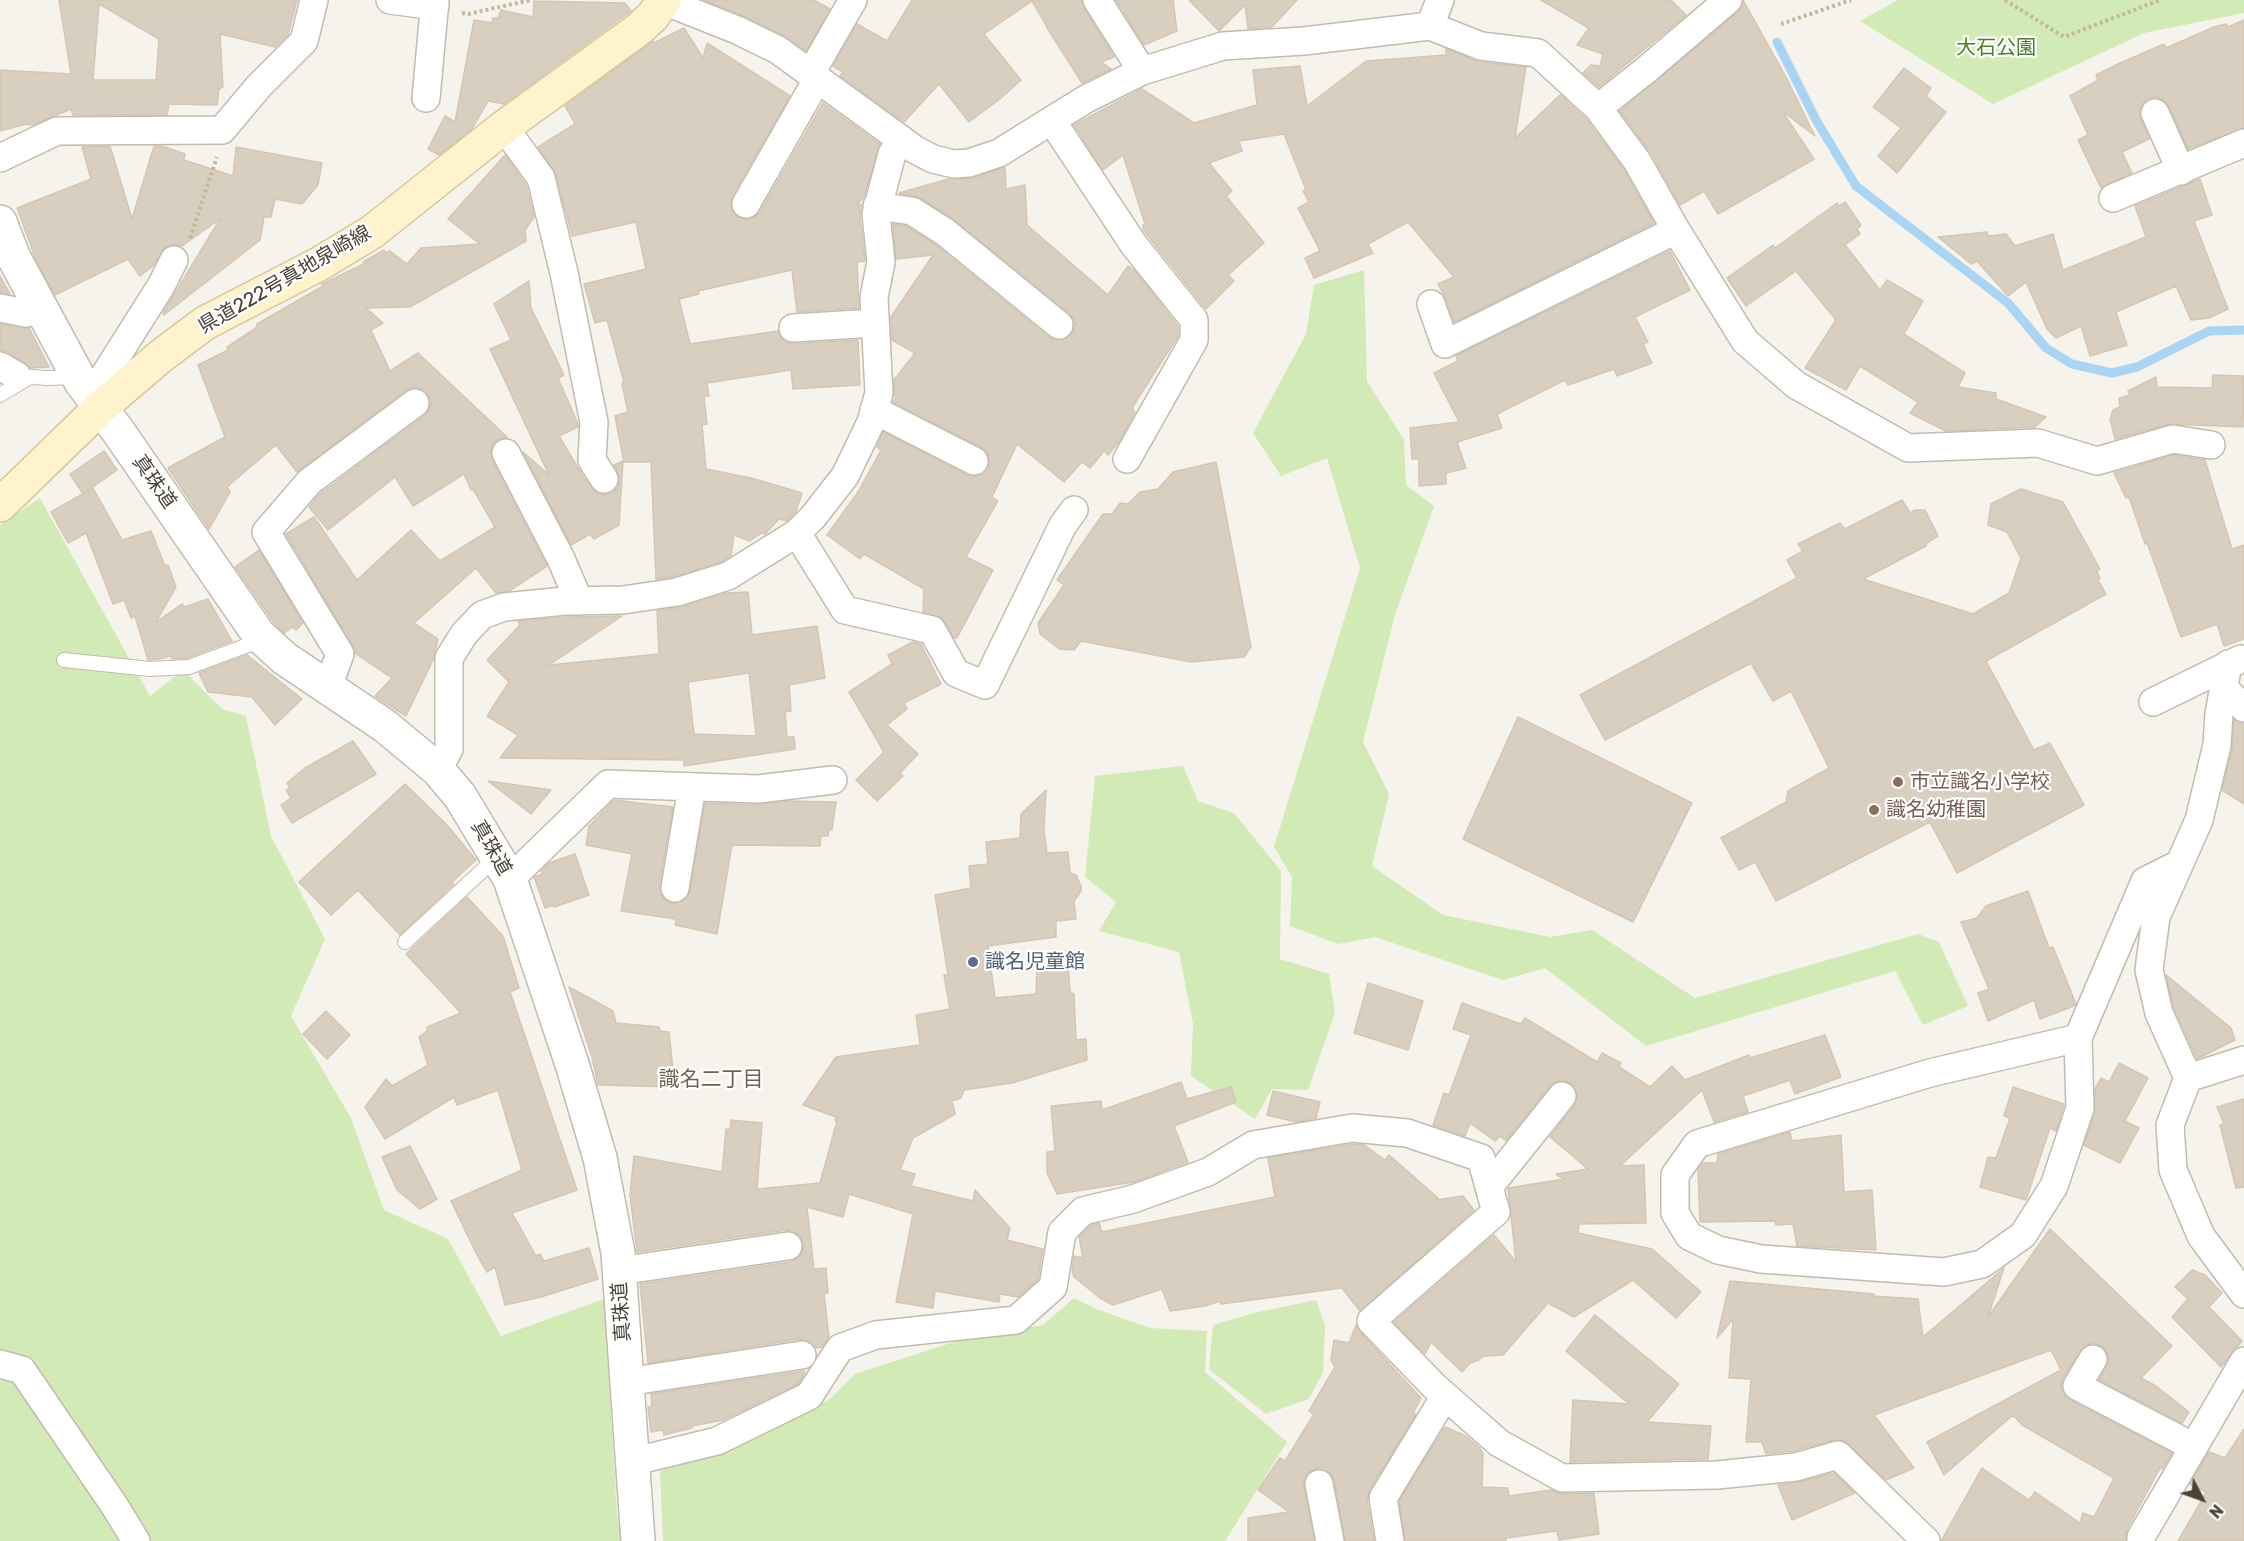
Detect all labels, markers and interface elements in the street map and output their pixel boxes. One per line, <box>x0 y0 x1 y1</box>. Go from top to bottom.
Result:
park label: 大石公園 <box>1956 36 2036 60</box>
street label: 県道222号真地泉崎線 <box>194 221 376 339</box>
street label: 真珠道 <box>127 451 181 513</box>
place label: 市立識名小学校 <box>1910 770 2050 794</box>
marker: 市立識名小学校 <box>1891 775 1905 789</box>
place label: 識名幼稚園 <box>1886 798 1986 822</box>
marker: 識名幼稚園 <box>1867 803 1881 817</box>
street label: 真珠道 <box>466 816 516 880</box>
place label: 識名児童館 <box>985 950 1085 974</box>
marker: 識名児童館 <box>966 955 980 969</box>
district label: 識名二丁目 <box>659 1067 763 1093</box>
street label: 真珠道 <box>608 1281 636 1343</box>
north arrow <box>2172 1469 2232 1529</box>
text: N <box>2205 1501 2227 1522</box>

